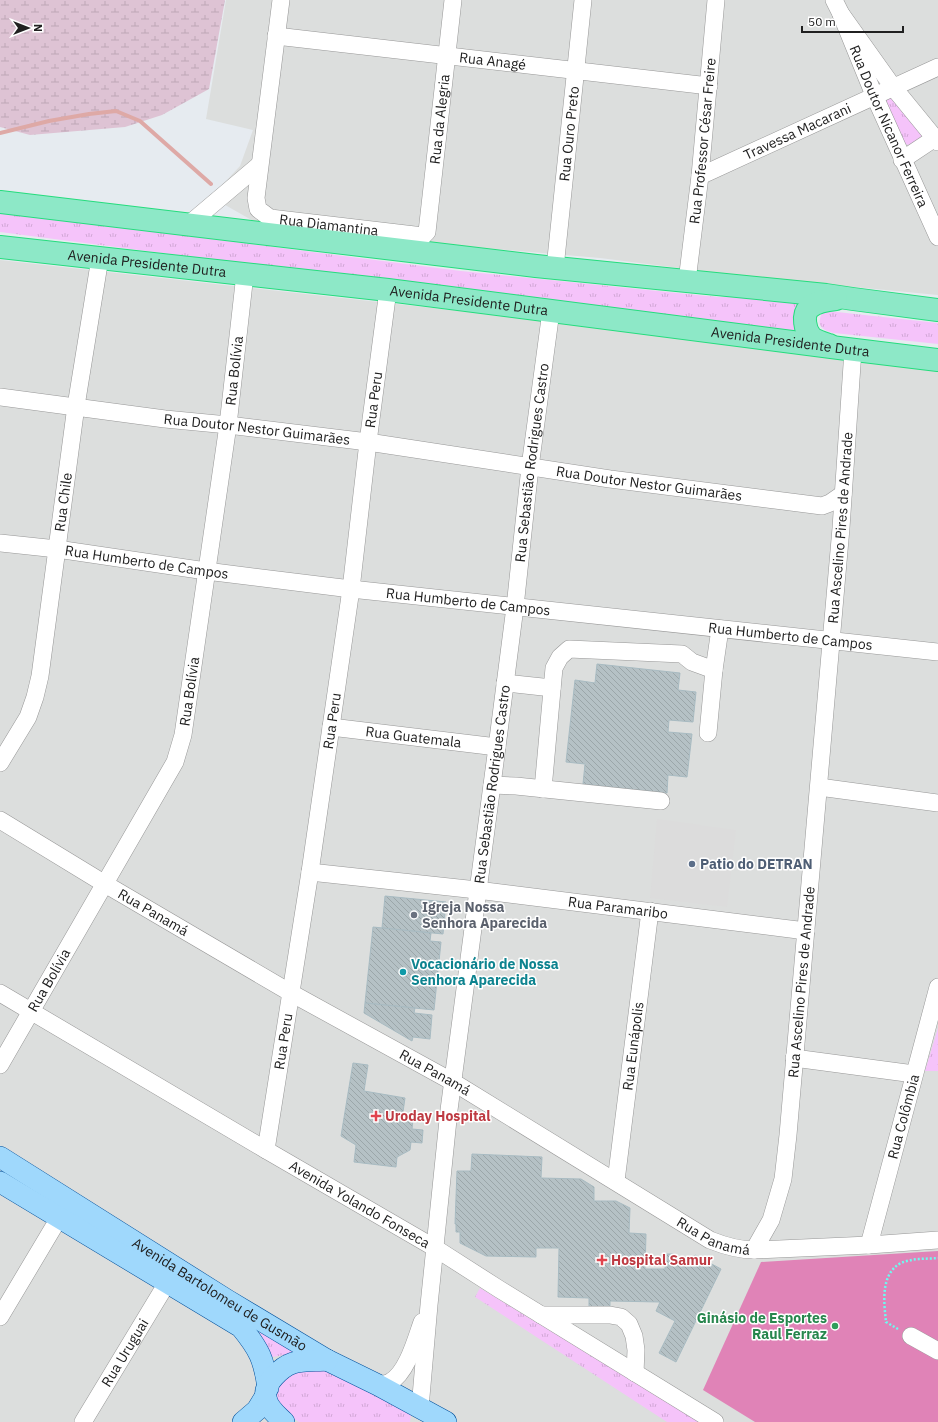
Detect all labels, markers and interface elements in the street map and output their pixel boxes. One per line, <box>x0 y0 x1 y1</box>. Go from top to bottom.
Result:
north arrow <box>8 8 48 48</box>
scale bar <box>802 8 903 34</box>
text: 50 m <box>808 14 836 29</box>
text: N <box>31 24 45 32</box>
street label: Rua Doutor Nicanor Ferreira <box>846 42 933 211</box>
street label: Rua Anagé <box>458 48 527 74</box>
street label: Rua Professor César Freire <box>685 57 720 225</box>
street label: Rua da Alegria <box>426 73 454 165</box>
street label: Rua Ouro Preto <box>555 85 583 182</box>
street label: Travessa Macarani <box>741 99 854 164</box>
street label: Rua Diamantina <box>278 210 380 240</box>
street label: Avenida Presidente Dutra <box>67 246 228 281</box>
street label: Avenida Presidente Dutra <box>389 281 550 320</box>
street label: Avenida Presidente Dutra <box>710 323 871 361</box>
street label: Rua Bolívia <box>221 334 247 406</box>
street label: Rua Sebastião Rodrigues Castro <box>511 362 553 563</box>
street label: Rua Peru <box>361 370 386 429</box>
street label: Rua Doutor Nestor Guimarães <box>163 410 351 449</box>
street label: Rua Ascelino Pires de Andrade <box>824 431 856 624</box>
street label: Rua Doutor Nestor Guimarães <box>555 462 743 505</box>
street label: Rua Chile <box>50 471 76 533</box>
street label: Rua Humberto de Campos <box>64 541 230 583</box>
street label: Rua Humberto de Campos <box>385 584 552 619</box>
street label: Rua Humberto de Campos <box>707 618 874 654</box>
street label: Rua Bolívia <box>175 655 203 727</box>
street label: Rua Sebastião Rodrigues Castro <box>470 684 514 885</box>
street label: Rua Peru <box>319 692 345 750</box>
street label: Rua Guatemala <box>364 722 463 752</box>
place label: Patio do DETRAN <box>700 855 813 873</box>
marker: Patio do DETRAN <box>687 859 697 869</box>
street label: Rua Panamá <box>115 885 192 940</box>
street label: Rua Ascelino Pires de Andrade <box>784 885 819 1079</box>
street label: Rua Paramaribo <box>567 892 669 923</box>
place label: Igreja Nossa Senhora Aparecida <box>422 898 547 932</box>
marker: Igreja Nossa Senhora Aparecida <box>409 910 419 920</box>
street label: Rua Bolívia <box>24 945 75 1015</box>
place label: Vocacionário de Nossa Senhora Aparecida <box>411 955 559 989</box>
marker: Vocacionário de Nossa Senhora Aparecida <box>398 967 408 977</box>
street label: Rua Eunápolis <box>618 1000 648 1092</box>
street label: Rua Peru <box>270 1012 297 1071</box>
street label: Rua Panamá <box>396 1045 474 1100</box>
street label: Rua Colômbia <box>883 1072 923 1161</box>
place label: Uroday Hospital <box>385 1107 491 1125</box>
marker: Uroday Hospital <box>370 1110 382 1122</box>
street label: Avenida Yolando Fonseca <box>286 1156 434 1252</box>
street label: Rua Panamá <box>673 1213 751 1259</box>
street label: Avenida Bartolomeu de Gusmão <box>129 1234 310 1355</box>
place label: Hospital Samur <box>611 1251 713 1269</box>
marker: Hospital Samur <box>596 1254 608 1266</box>
place label: Ginásio de Esportes Raul Ferraz <box>697 1309 827 1343</box>
street label: Rua Uruguai <box>97 1315 152 1390</box>
marker: Ginásio de Esportes Raul Ferraz <box>830 1321 840 1331</box>

